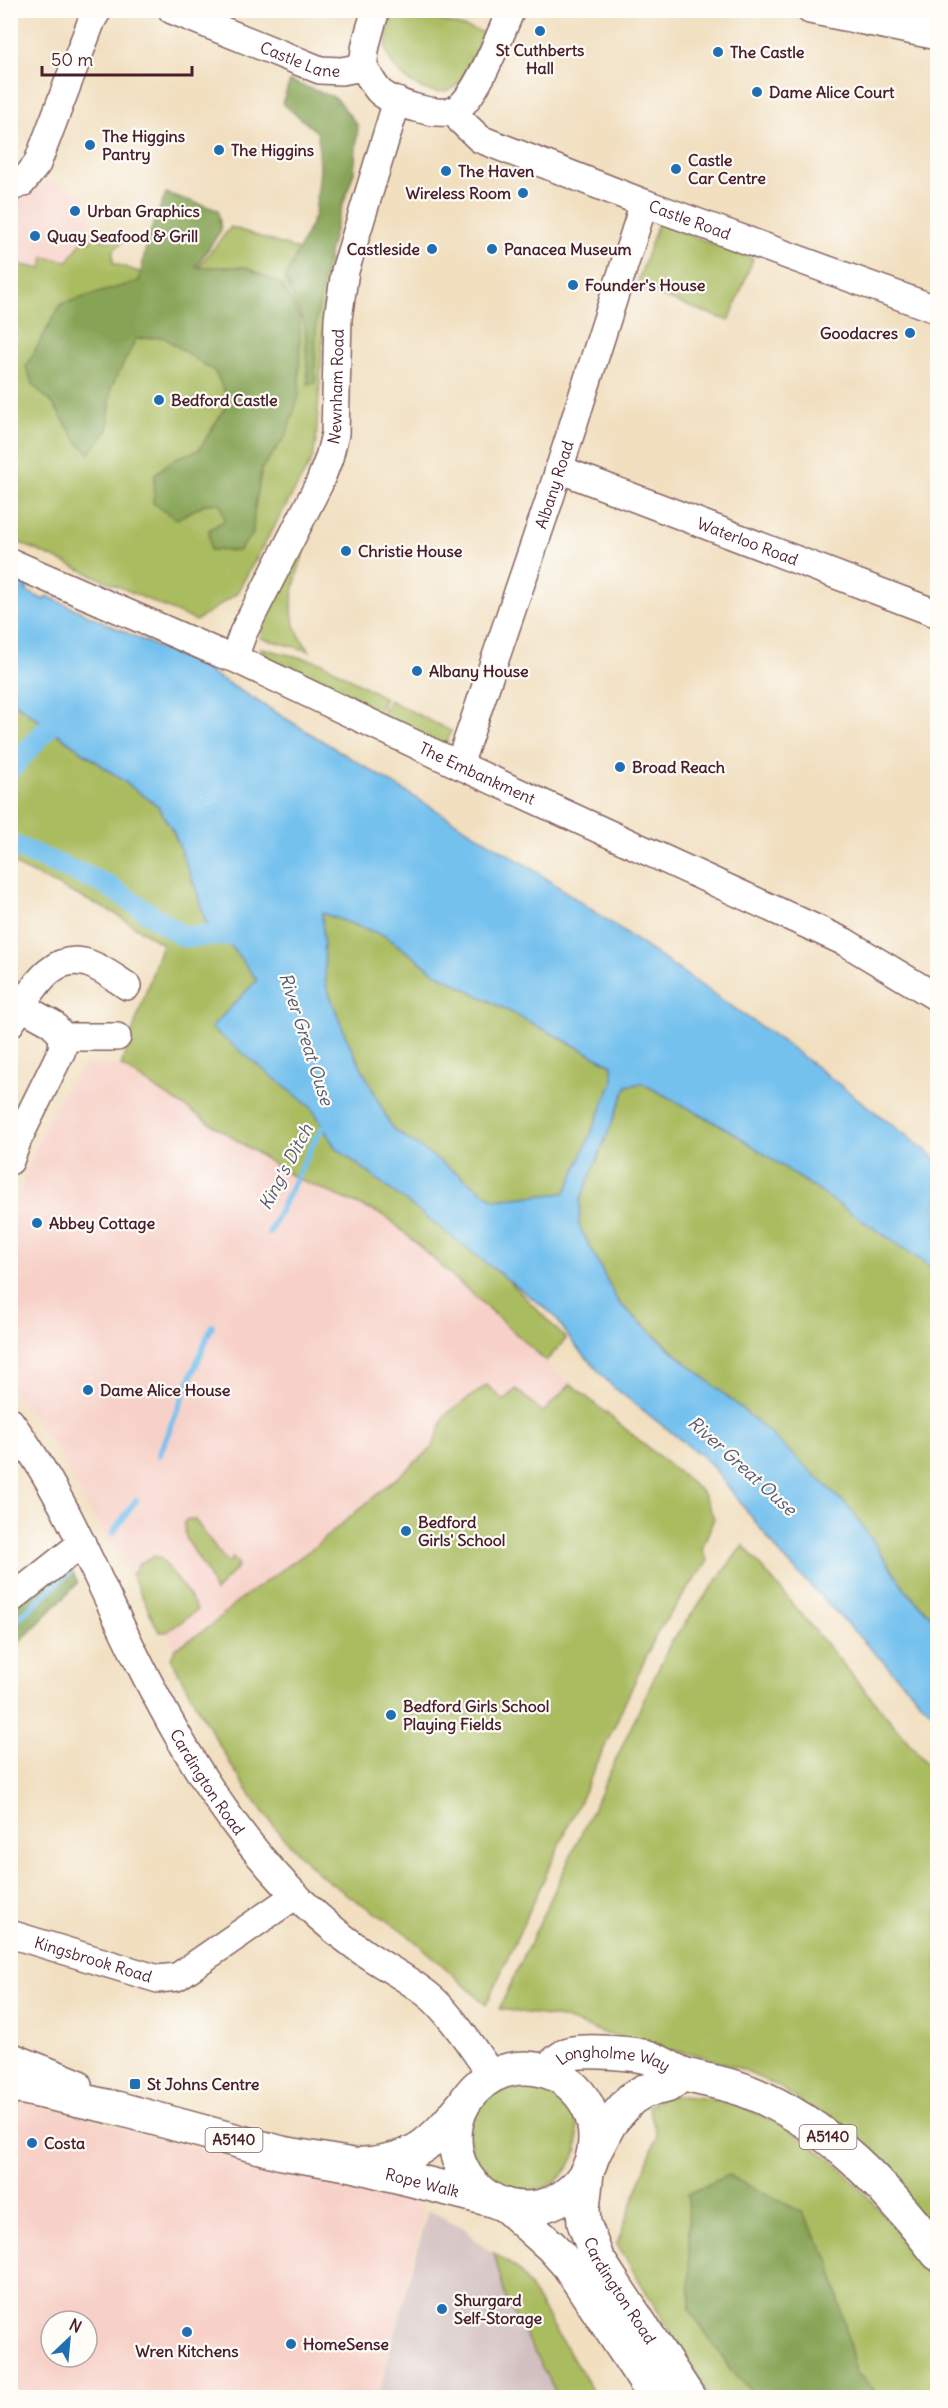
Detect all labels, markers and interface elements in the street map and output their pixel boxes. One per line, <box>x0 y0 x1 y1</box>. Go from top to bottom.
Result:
marker: St Cuthberts Hall <box>533 24 547 38</box>
street label: Castle Lane <box>257 37 341 81</box>
scale bar <box>42 39 192 77</box>
place label: St Cuthberts Hall <box>496 40 584 78</box>
place label: The Castle <box>730 42 805 62</box>
marker: The Castle <box>711 45 725 59</box>
text: 50 m <box>51 48 93 71</box>
place label: Dame Alice Court <box>769 82 895 102</box>
marker: Dame Alice Court <box>750 85 764 99</box>
place label: The Higgins Pantry <box>102 126 185 165</box>
marker: The Higgins Pantry <box>83 138 97 152</box>
place label: The Higgins <box>231 140 314 161</box>
marker: The Higgins <box>212 143 226 157</box>
place label: Castle Car Centre <box>688 150 766 188</box>
place label: The Haven <box>458 161 534 181</box>
marker: Castle Car Centre <box>669 162 683 176</box>
marker: The Haven <box>439 164 453 178</box>
place label: Wireless Room <box>406 183 511 203</box>
marker: Wireless Room <box>516 186 530 200</box>
street label: Castle Road <box>646 196 734 244</box>
place label: Urban Graphics <box>87 201 200 222</box>
marker: Urban Graphics <box>68 204 82 218</box>
place label: Quay Seafood & Grill <box>47 226 198 247</box>
marker: Quay Seafood & Grill <box>28 229 42 243</box>
place label: Castleside <box>347 239 420 259</box>
place label: Panacea Museum <box>504 239 632 259</box>
marker: Castleside <box>425 242 439 256</box>
marker: Panacea Museum <box>485 242 499 256</box>
place label: Founder's House <box>585 275 706 295</box>
marker: Founder's House <box>566 278 580 292</box>
place label: Goodacres <box>820 323 898 343</box>
marker: Goodacres <box>903 326 917 340</box>
street label: Newnham Road <box>323 329 348 446</box>
place label: Bedford Castle <box>171 390 278 410</box>
marker: Bedford Castle <box>152 393 166 407</box>
street label: Albany Road <box>530 438 578 531</box>
street label: Waterloo Road <box>694 513 801 570</box>
place label: Christie House <box>358 541 463 561</box>
marker: Christie House <box>339 544 353 558</box>
place label: Albany House <box>429 661 529 682</box>
marker: Albany House <box>410 664 424 678</box>
street label: The Embankment <box>416 738 539 809</box>
place label: Broad Reach <box>632 757 725 777</box>
marker: Broad Reach <box>613 760 627 774</box>
water label: River Great Ouse <box>274 970 339 1109</box>
water label: King's Ditch <box>253 1119 318 1214</box>
place label: Abbey Cottage <box>49 1213 155 1234</box>
marker: Abbey Cottage <box>30 1216 44 1230</box>
place label: Dame Alice House <box>100 1380 231 1400</box>
marker: Dame Alice House <box>81 1383 95 1397</box>
water label: River Great Ouse <box>683 1411 802 1521</box>
place label: Bedford Girls' School <box>418 1512 505 1550</box>
marker: Bedford Girls' School <box>399 1524 413 1538</box>
place label: Bedford Girls School Playing Fields <box>403 1696 549 1735</box>
marker: Bedford Girls School Playing Fields <box>384 1708 398 1722</box>
street label: Cardington Road <box>166 1725 249 1839</box>
street label: Kingsbrook Road <box>32 1932 154 1987</box>
street label: Longholme Way <box>552 2042 674 2076</box>
place label: St Johns Centre <box>147 2074 260 2094</box>
marker: St Johns Centre <box>128 2077 142 2091</box>
road number: A5140 <box>800 2125 856 2149</box>
road number: A5140 <box>206 2128 262 2152</box>
place label: Costa <box>44 2133 85 2153</box>
marker: Costa <box>25 2136 39 2150</box>
street label: Rope Walk <box>383 2164 461 2201</box>
street label: Cardington Road <box>580 2234 661 2347</box>
place label: Shurgard Self-Storage <box>454 2290 543 2329</box>
marker: Shurgard Self-Storage <box>435 2302 449 2316</box>
north arrow <box>39 2309 99 2369</box>
text: N <box>66 2314 85 2337</box>
marker: Wren Kitchens <box>180 2325 194 2339</box>
place label: HomeSense <box>303 2334 389 2354</box>
marker: HomeSense <box>284 2337 298 2351</box>
place label: Wren Kitchens <box>135 2341 239 2361</box>

